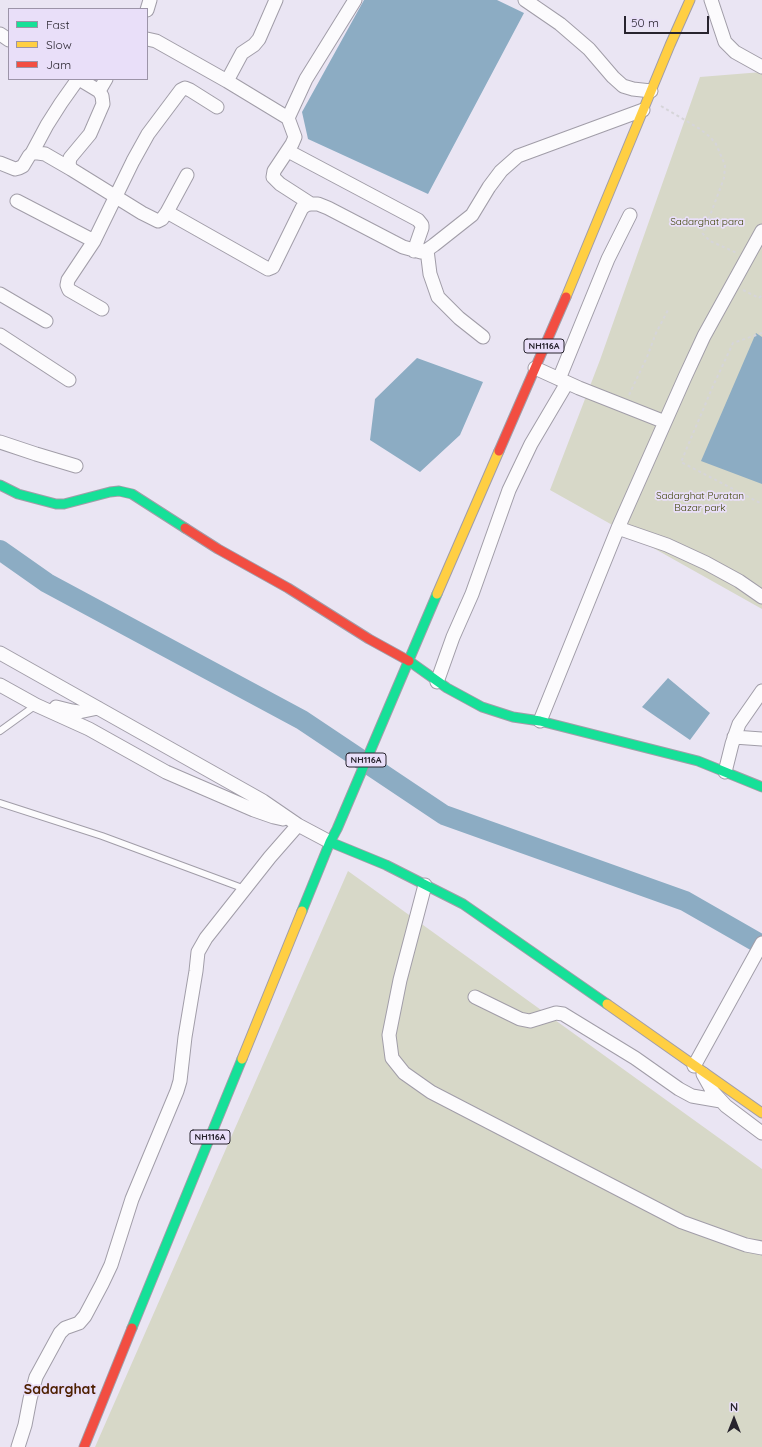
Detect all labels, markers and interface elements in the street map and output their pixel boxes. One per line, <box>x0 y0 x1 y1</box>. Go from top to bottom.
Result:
legend <box>8 8 148 80</box>
scale bar <box>626 8 711 34</box>
text: 50 m <box>631 15 659 30</box>
text: Fast <box>46 17 70 32</box>
text: Slow <box>46 37 72 52</box>
text: Jam <box>46 57 71 72</box>
park label: Sadarghat para <box>670 216 744 228</box>
road number: NH116A <box>524 339 564 353</box>
park label: Sadarghat Puratan Bazar park <box>656 490 744 514</box>
road number: NH116A <box>346 753 386 767</box>
road number: NH116A <box>190 1130 230 1144</box>
district label: Sadarghat <box>24 1382 96 1398</box>
north arrow <box>714 1399 754 1439</box>
text: N <box>730 1400 738 1414</box>

